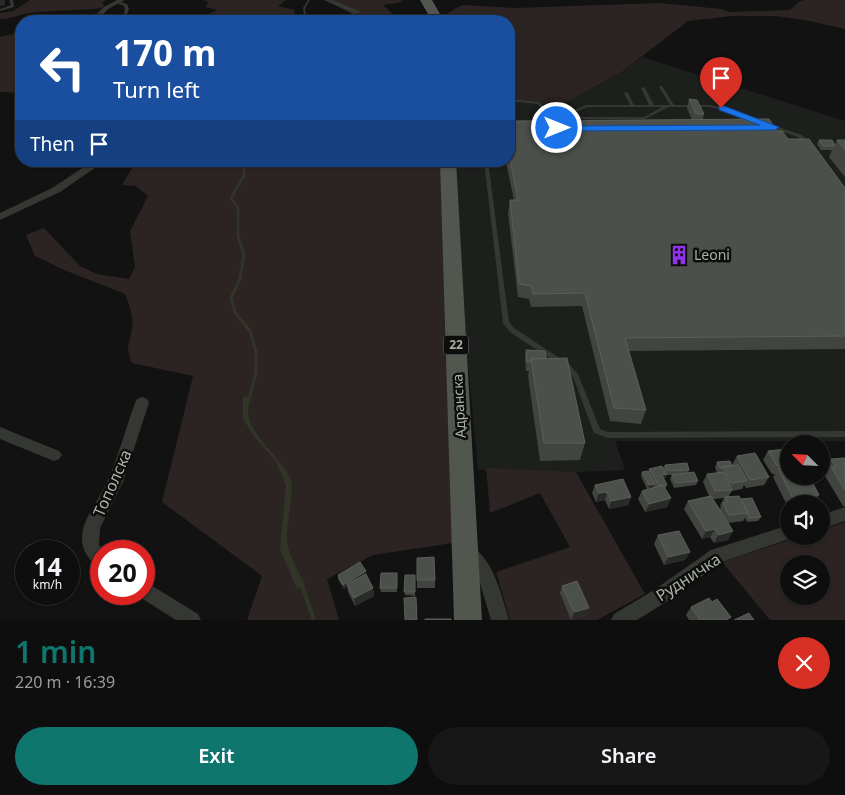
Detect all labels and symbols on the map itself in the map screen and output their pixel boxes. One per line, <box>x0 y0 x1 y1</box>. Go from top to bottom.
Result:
pin <box>700 57 742 108</box>
position arrow <box>530 101 582 153</box>
building icon: Leoni <box>668 244 690 266</box>
place label: Leoni <box>694 245 730 264</box>
road number: 22 <box>444 336 468 354</box>
street label: Адранска <box>447 373 470 439</box>
north arrow <box>780 435 830 485</box>
street label: Тополска <box>87 446 137 520</box>
speed limit sign: 20 <box>90 540 155 605</box>
street label: Рудничка <box>651 548 725 606</box>

